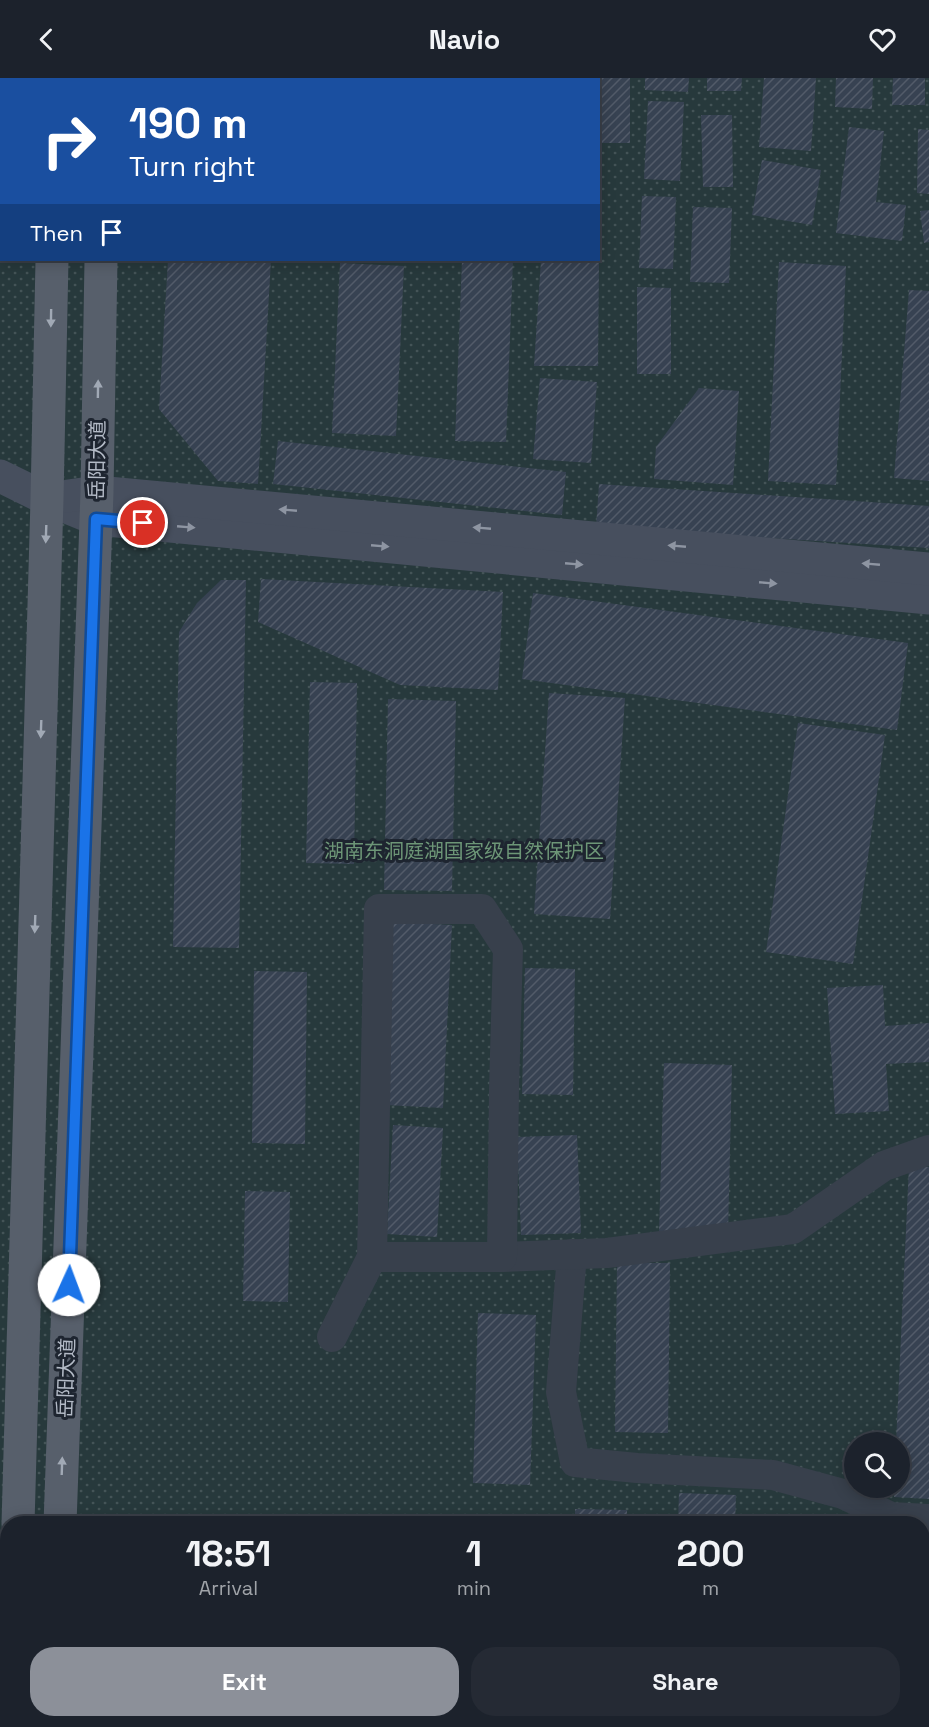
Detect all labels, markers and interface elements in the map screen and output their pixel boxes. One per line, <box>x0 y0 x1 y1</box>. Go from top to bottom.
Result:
text: Navio <box>429 22 500 57</box>
icon: back <box>30 23 63 56</box>
icon: heart <box>866 23 899 56</box>
text: 190 m <box>129 97 248 150</box>
icon: right <box>30 102 108 180</box>
text: Turn right <box>129 149 256 184</box>
icon: arrive <box>95 216 128 249</box>
text: Then <box>30 219 83 247</box>
one-way arrow <box>46 308 55 327</box>
one-way arrow <box>94 380 103 399</box>
street label: 岳阳大道 <box>83 420 111 500</box>
pin <box>117 497 168 548</box>
one-way arrow <box>279 505 298 515</box>
icon: arrive <box>126 506 159 539</box>
one-way arrow <box>176 522 195 532</box>
one-way arrow <box>473 523 492 533</box>
one-way arrow <box>42 524 51 543</box>
one-way arrow <box>370 541 389 551</box>
one-way arrow <box>667 541 686 551</box>
one-way arrow <box>564 559 583 569</box>
one-way arrow <box>861 559 880 569</box>
one-way arrow <box>759 578 778 588</box>
one-way arrow <box>36 719 45 738</box>
park label: 湖南东洞庭湖国家级自然保护区 <box>324 838 604 864</box>
one-way arrow <box>30 914 40 933</box>
position arrow <box>37 1253 101 1317</box>
street label: 岳阳大道 <box>52 1338 80 1418</box>
map controls <box>844 1432 910 1498</box>
button: search <box>844 1432 910 1498</box>
one-way arrow <box>58 1456 67 1475</box>
text: 18:51 <box>185 1531 271 1577</box>
text: 1 <box>466 1531 482 1577</box>
text: 200 <box>677 1531 745 1577</box>
text: Arrival <box>199 1575 258 1601</box>
text: min <box>457 1575 491 1601</box>
text: m <box>702 1575 719 1601</box>
button: Exit <box>30 1647 459 1716</box>
button: Share <box>471 1647 900 1716</box>

